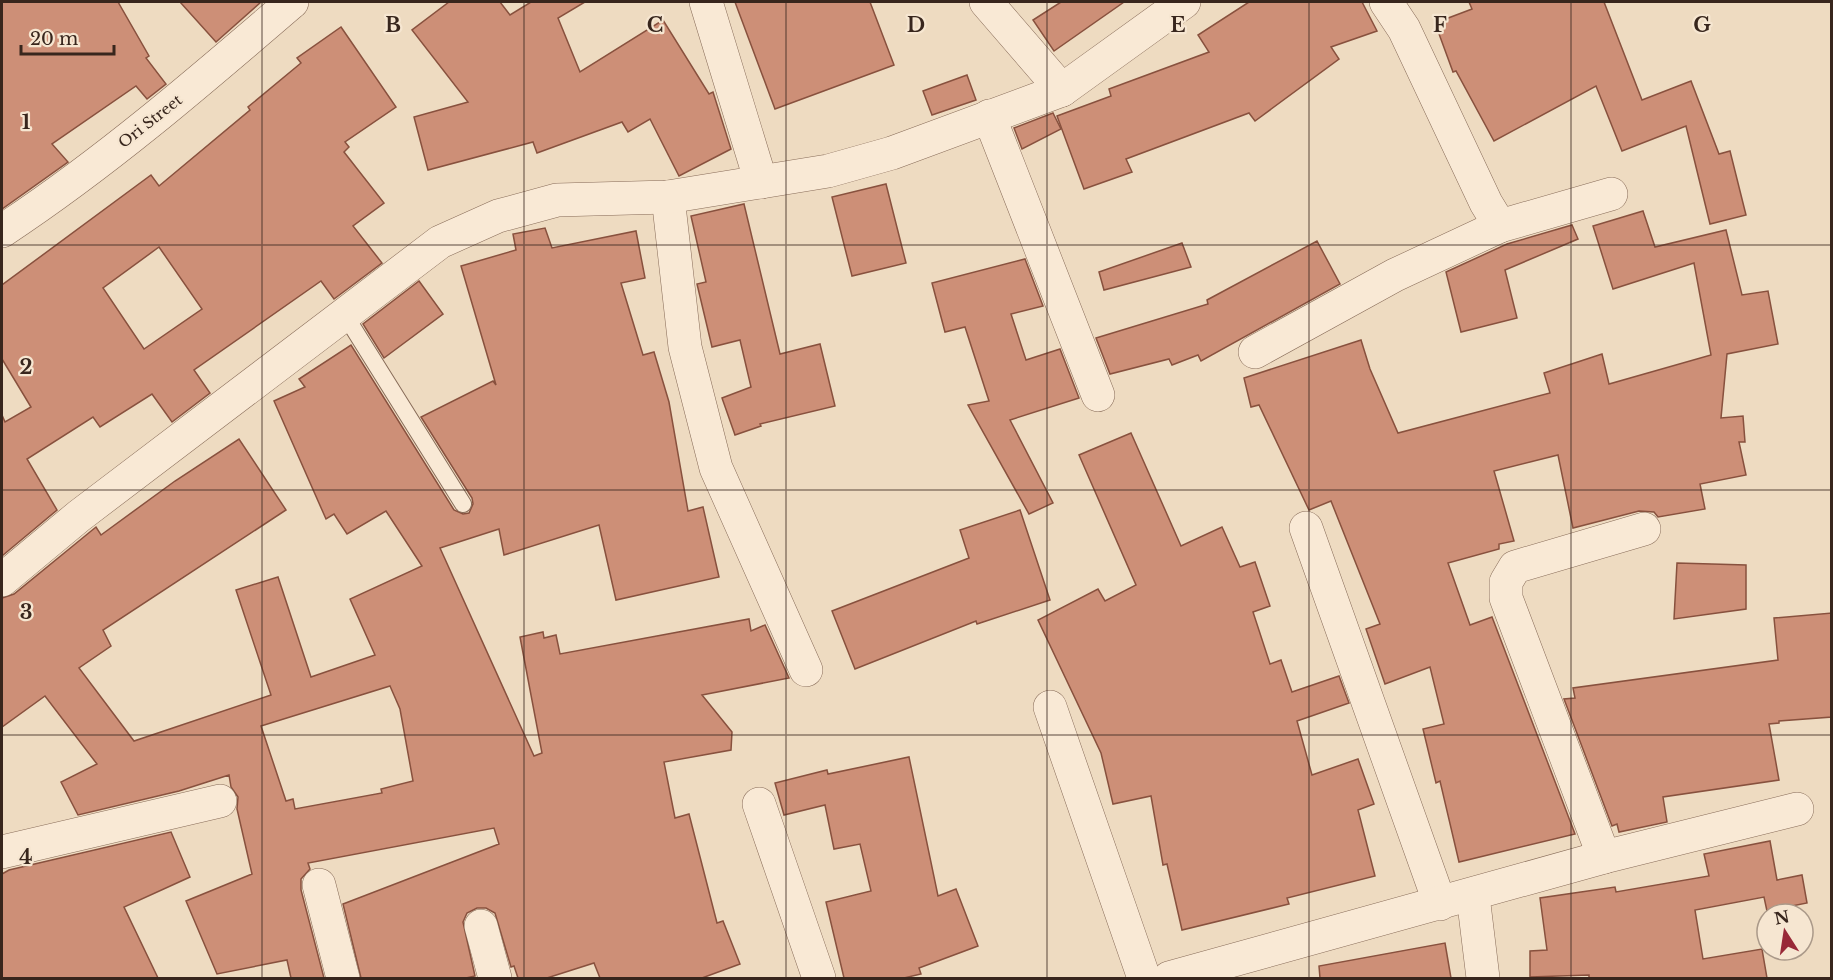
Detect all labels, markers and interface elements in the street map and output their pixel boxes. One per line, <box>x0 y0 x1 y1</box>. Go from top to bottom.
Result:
text: B <box>385 13 401 37</box>
text: C <box>647 13 663 37</box>
text: D <box>907 13 925 37</box>
text: E <box>1170 13 1186 37</box>
text: F <box>1433 13 1447 37</box>
text: G <box>1693 13 1711 37</box>
scale bar <box>21 18 114 56</box>
text: 20 m <box>30 28 78 50</box>
street label: Ori Street <box>114 90 186 152</box>
text: 1 <box>22 110 31 134</box>
text: 2 <box>19 355 33 379</box>
text: 3 <box>20 600 32 624</box>
text: 4 <box>19 845 33 869</box>
north arrow <box>1755 902 1815 962</box>
text: N <box>1772 906 1791 929</box>

